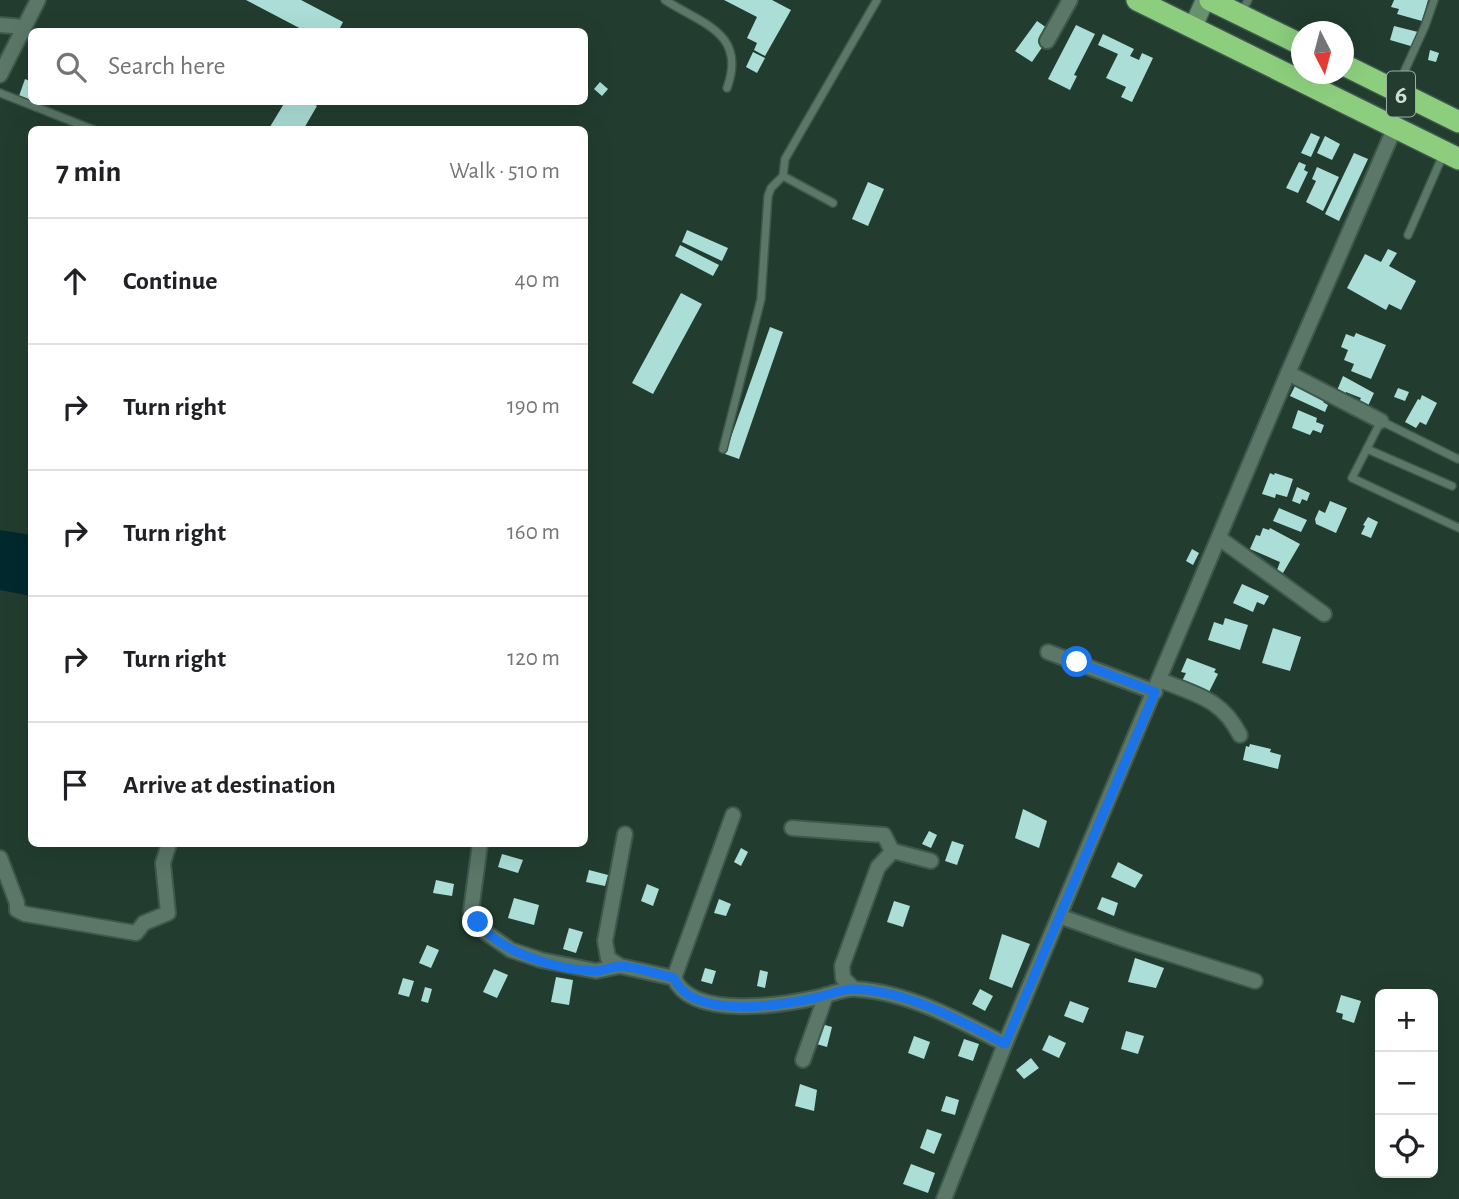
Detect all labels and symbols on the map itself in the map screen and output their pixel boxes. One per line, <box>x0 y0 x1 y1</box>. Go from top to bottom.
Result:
north arrow <box>1291 21 1354 84</box>
road number: 6 <box>1387 72 1415 116</box>
route start <box>1061 646 1092 677</box>
route end <box>462 906 493 937</box>

